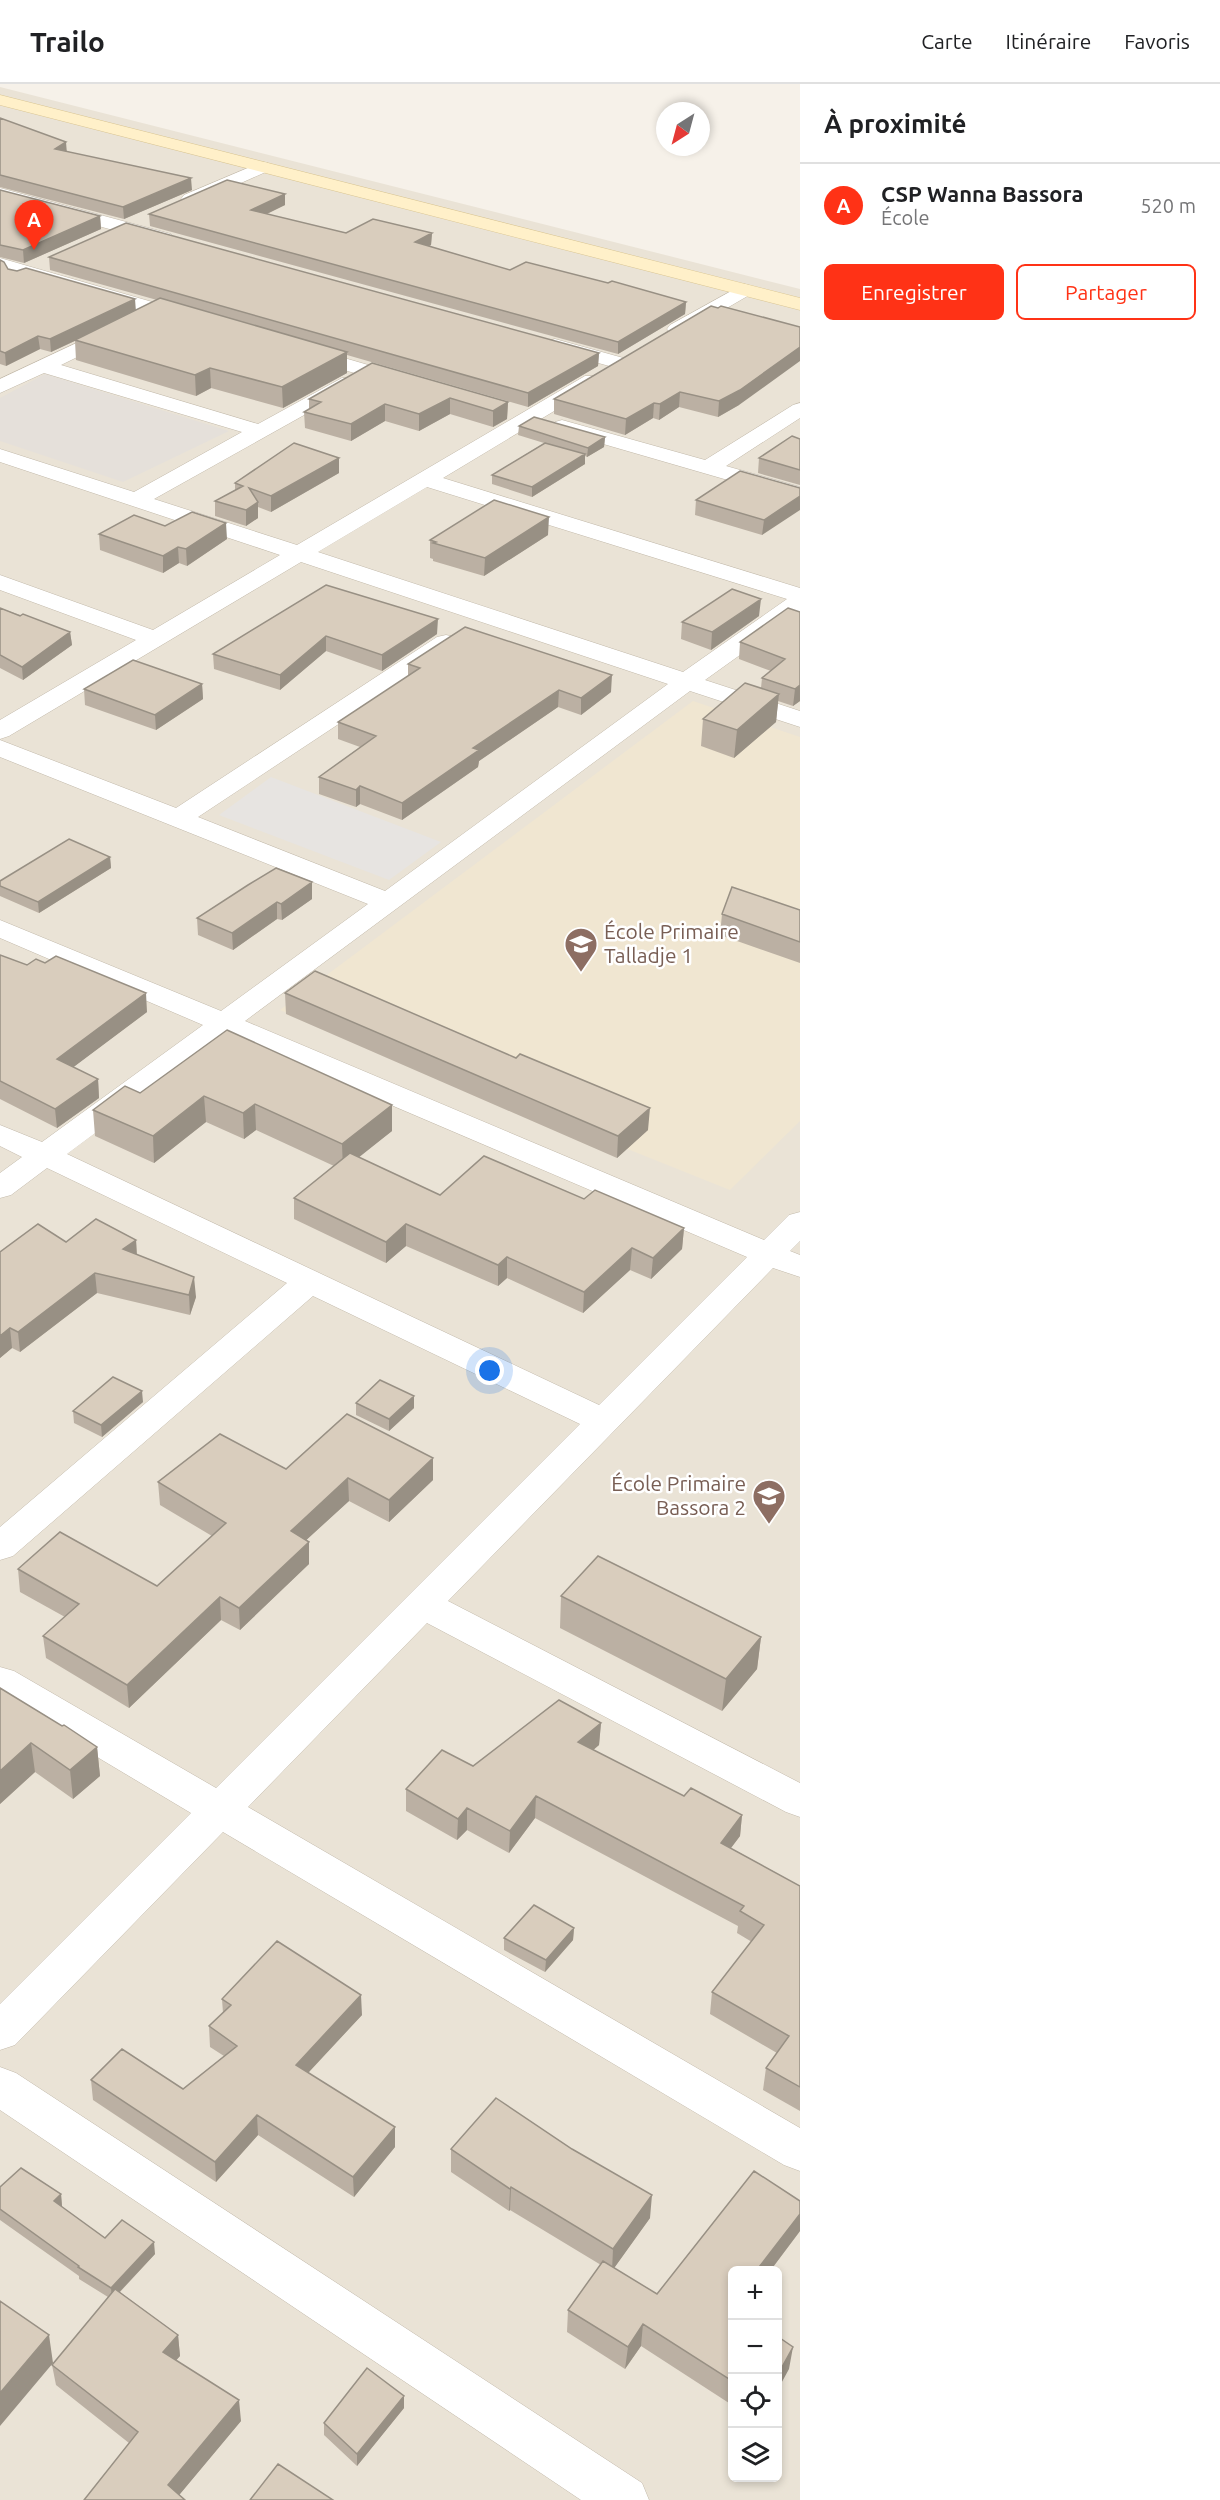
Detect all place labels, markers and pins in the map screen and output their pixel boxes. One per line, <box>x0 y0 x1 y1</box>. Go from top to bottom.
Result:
pin: A <box>15 200 54 250</box>
place label: École Primaire Talladje 1 <box>604 919 739 967</box>
school or university icon: École Primaire Talladje 1 <box>563 926 599 973</box>
place label: École Primaire Bassora 2 <box>611 1471 746 1519</box>
school or university icon: École Primaire Bassora 2 <box>751 1478 787 1525</box>

